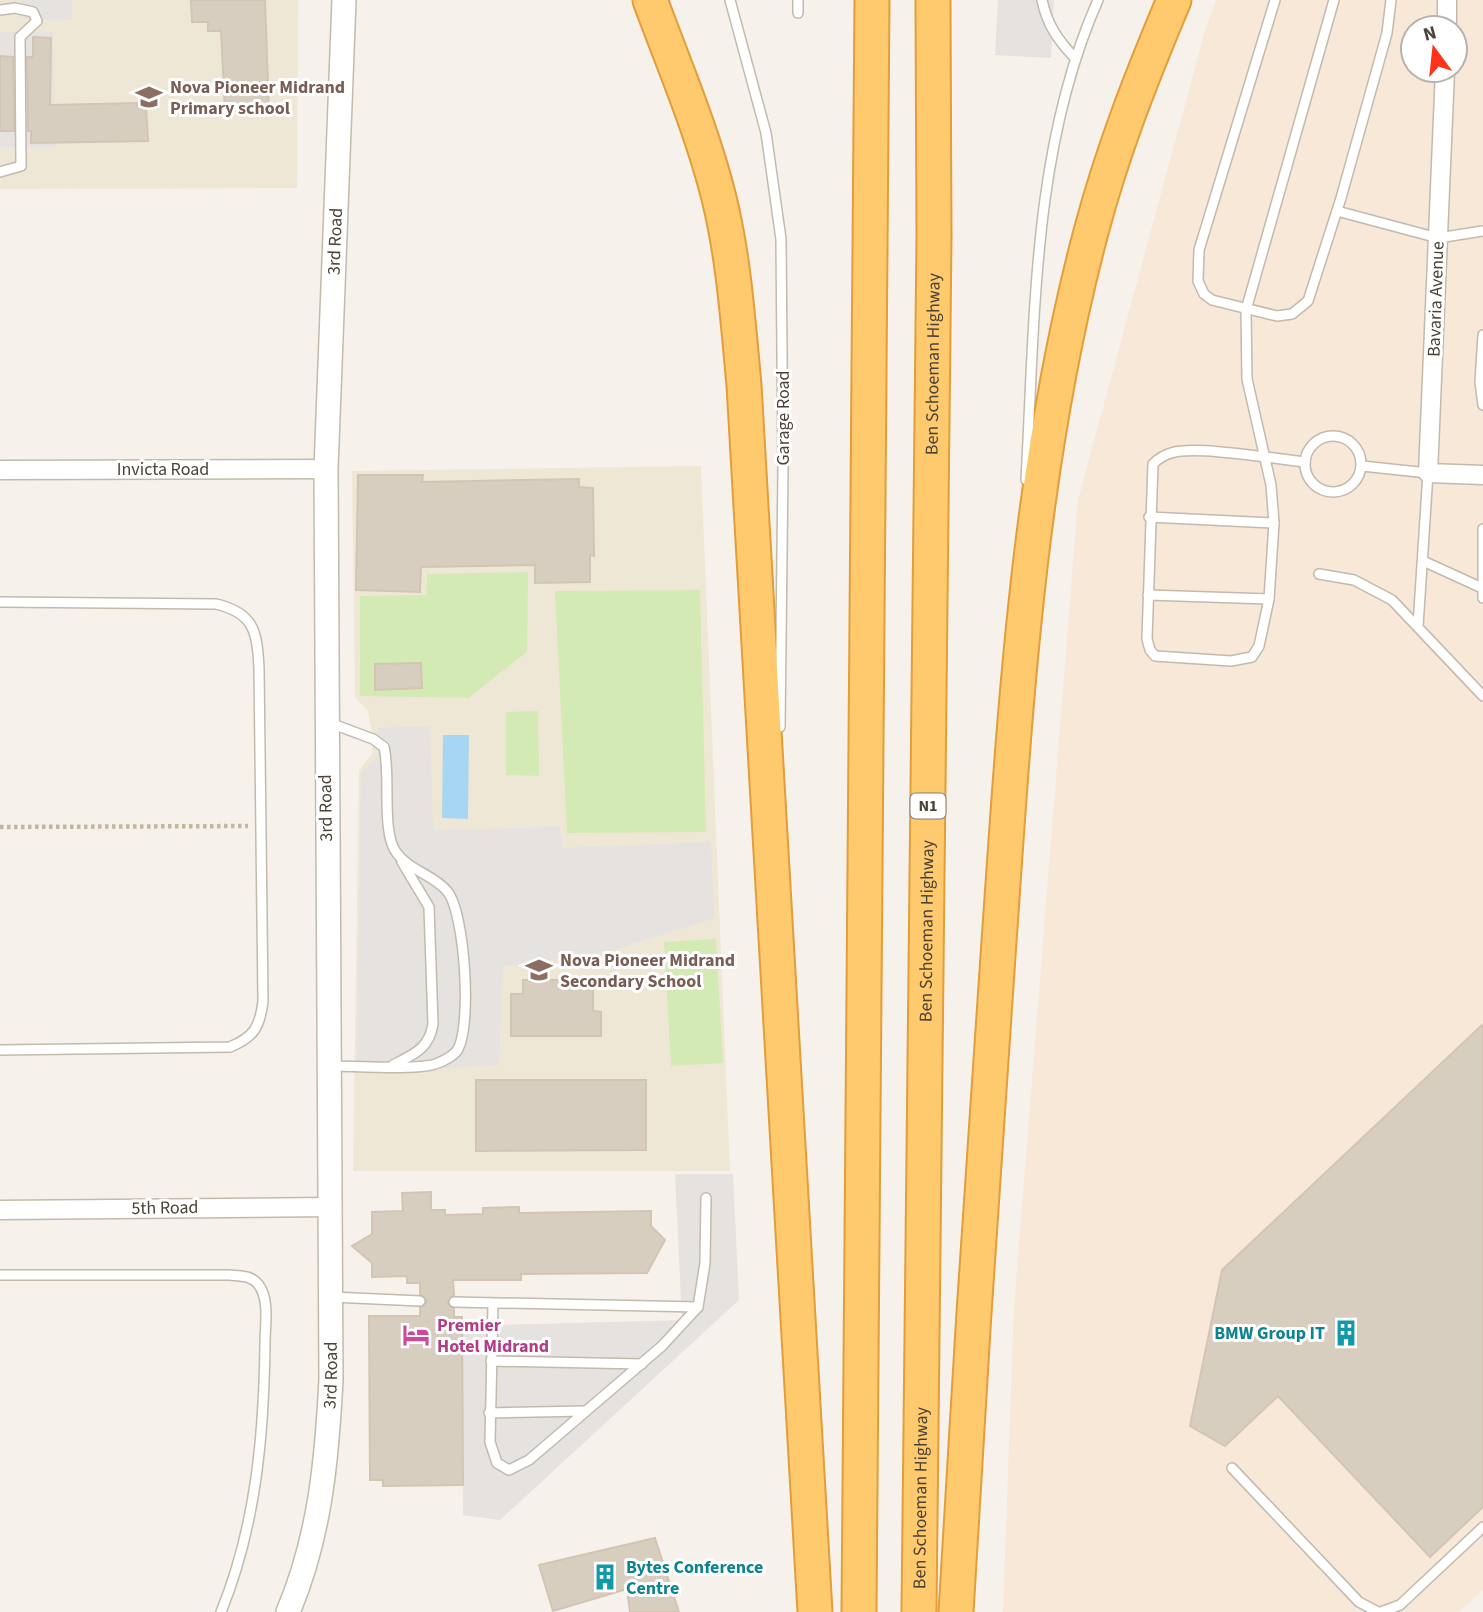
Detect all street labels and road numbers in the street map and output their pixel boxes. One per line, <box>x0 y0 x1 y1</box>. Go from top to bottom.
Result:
street label: 3rd Road <box>321 207 349 276</box>
street label: Bavaria Avenue <box>1421 241 1451 357</box>
street label: Ben Schoeman Highway <box>919 272 946 455</box>
street label: Garage Road <box>771 370 796 466</box>
street label: Invicta Road <box>117 457 209 482</box>
street label: 3rd Road <box>313 774 339 842</box>
road number: N1 <box>911 793 946 818</box>
street label: Ben Schoeman Highway <box>913 839 940 1022</box>
street label: 5th Road <box>131 1195 199 1221</box>
street label: 3rd Road <box>317 1342 344 1410</box>
street label: Ben Schoeman Highway <box>907 1406 934 1589</box>

